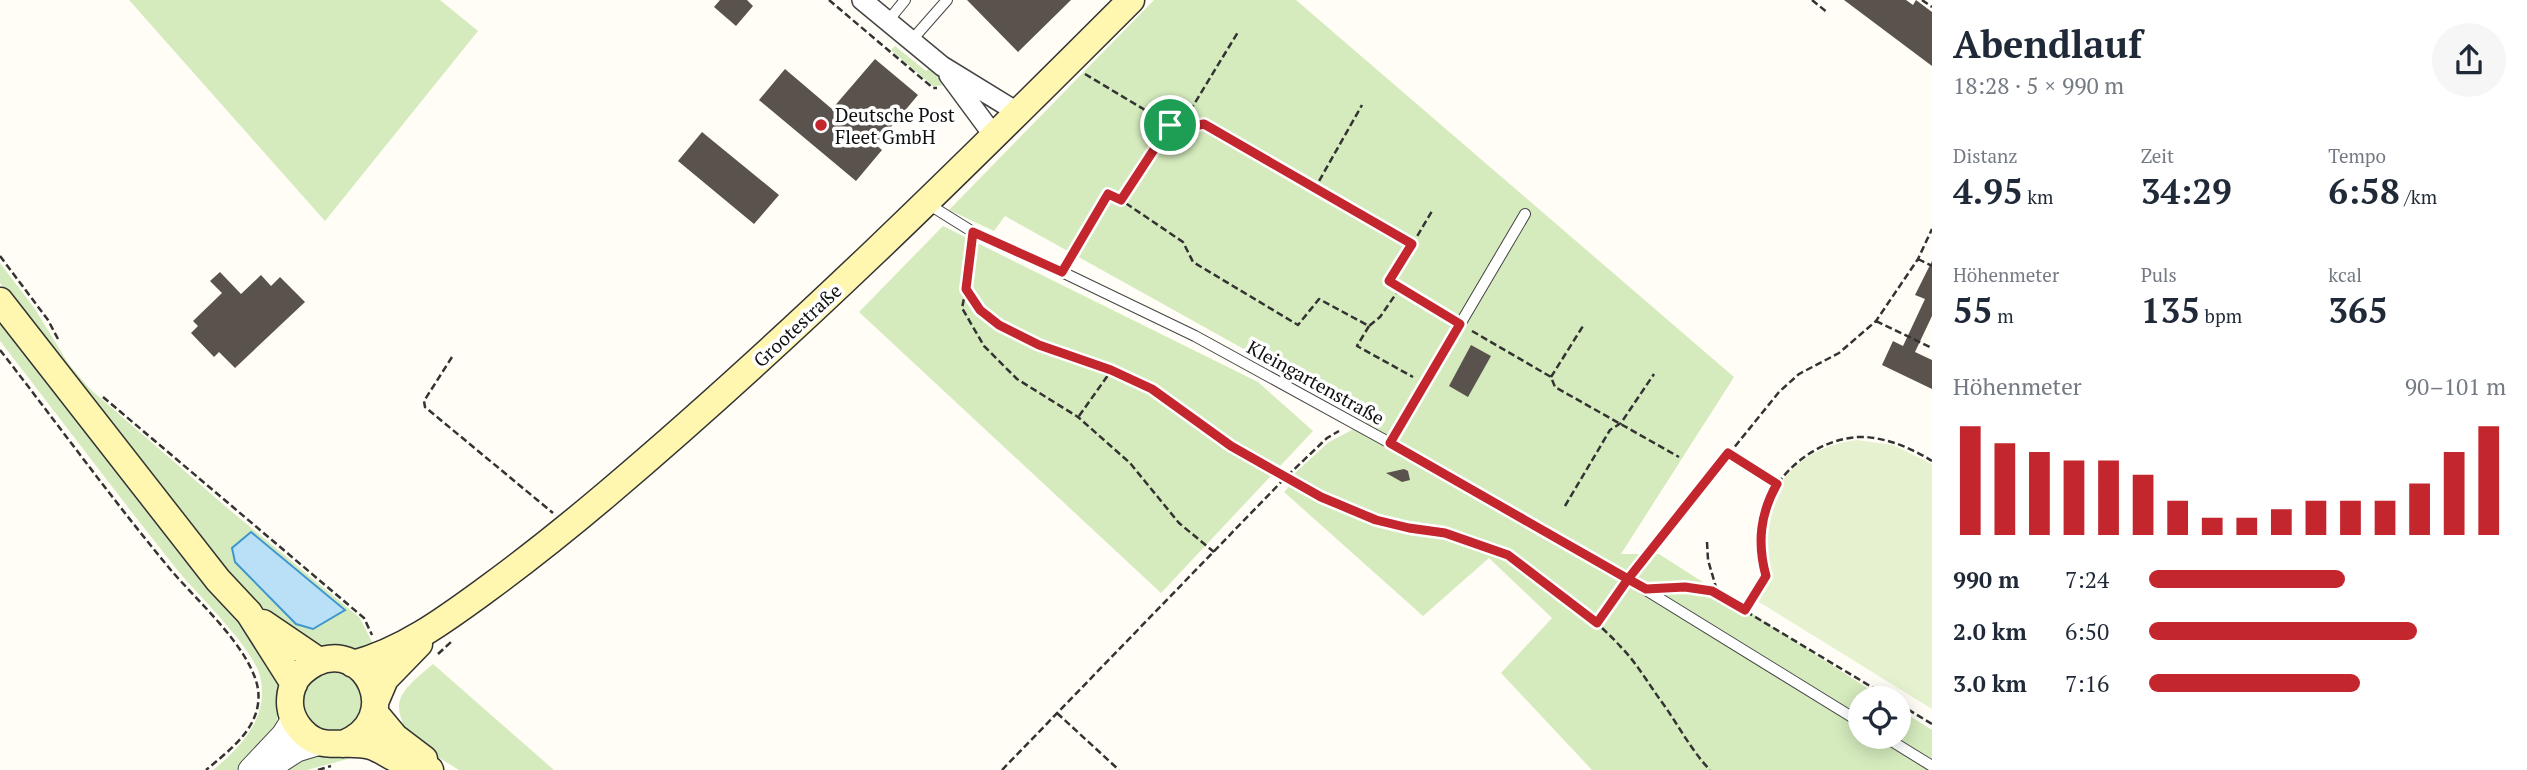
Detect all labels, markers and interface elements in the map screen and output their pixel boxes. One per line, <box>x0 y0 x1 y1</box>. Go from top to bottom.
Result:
text: Abendlauf <box>1953 19 2142 69</box>
button: share <box>2432 23 2506 97</box>
text: 18:28 · 5 × 990 m <box>1953 70 2124 101</box>
pin <box>1140 95 1200 155</box>
place label: Deutsche Post Fleet GmbH <box>835 102 955 149</box>
icon: arrive <box>1151 106 1189 144</box>
marker: Deutsche Post Fleet GmbH <box>813 117 829 133</box>
text: Distanz <box>1953 143 2018 168</box>
text: Zeit <box>2141 143 2174 168</box>
text: Tempo <box>2328 143 2386 168</box>
text: 4.95 <box>1953 168 2023 214</box>
text: 34:29 <box>2141 168 2232 214</box>
text: 6:58 <box>2328 168 2400 214</box>
text: km <box>2023 184 2054 209</box>
text: /km <box>2400 184 2437 209</box>
text: Höhenmeter <box>1953 262 2059 287</box>
text: Puls <box>2141 262 2177 287</box>
text: kcal <box>2328 262 2362 287</box>
street label: Grootestraße <box>748 278 846 372</box>
text: 55 <box>1953 287 1993 333</box>
text: 135 <box>2141 287 2200 333</box>
text: 365 <box>2328 287 2388 333</box>
text: m <box>1993 303 2014 328</box>
text: bpm <box>2200 303 2242 328</box>
street label: Kleingartenstraße <box>1243 334 1389 430</box>
text: Höhenmeter <box>1953 371 2082 402</box>
text: 90–101 m <box>2405 371 2506 402</box>
text: 990 m <box>1953 564 2019 595</box>
text: 7:24 <box>2065 564 2109 595</box>
text: 2.0 km <box>1953 616 2027 647</box>
text: 6:50 <box>2065 616 2109 647</box>
text: 3.0 km <box>1953 668 2027 699</box>
text: 7:16 <box>2065 668 2109 699</box>
map controls <box>1848 686 1911 749</box>
button: locate <box>1848 686 1911 749</box>

